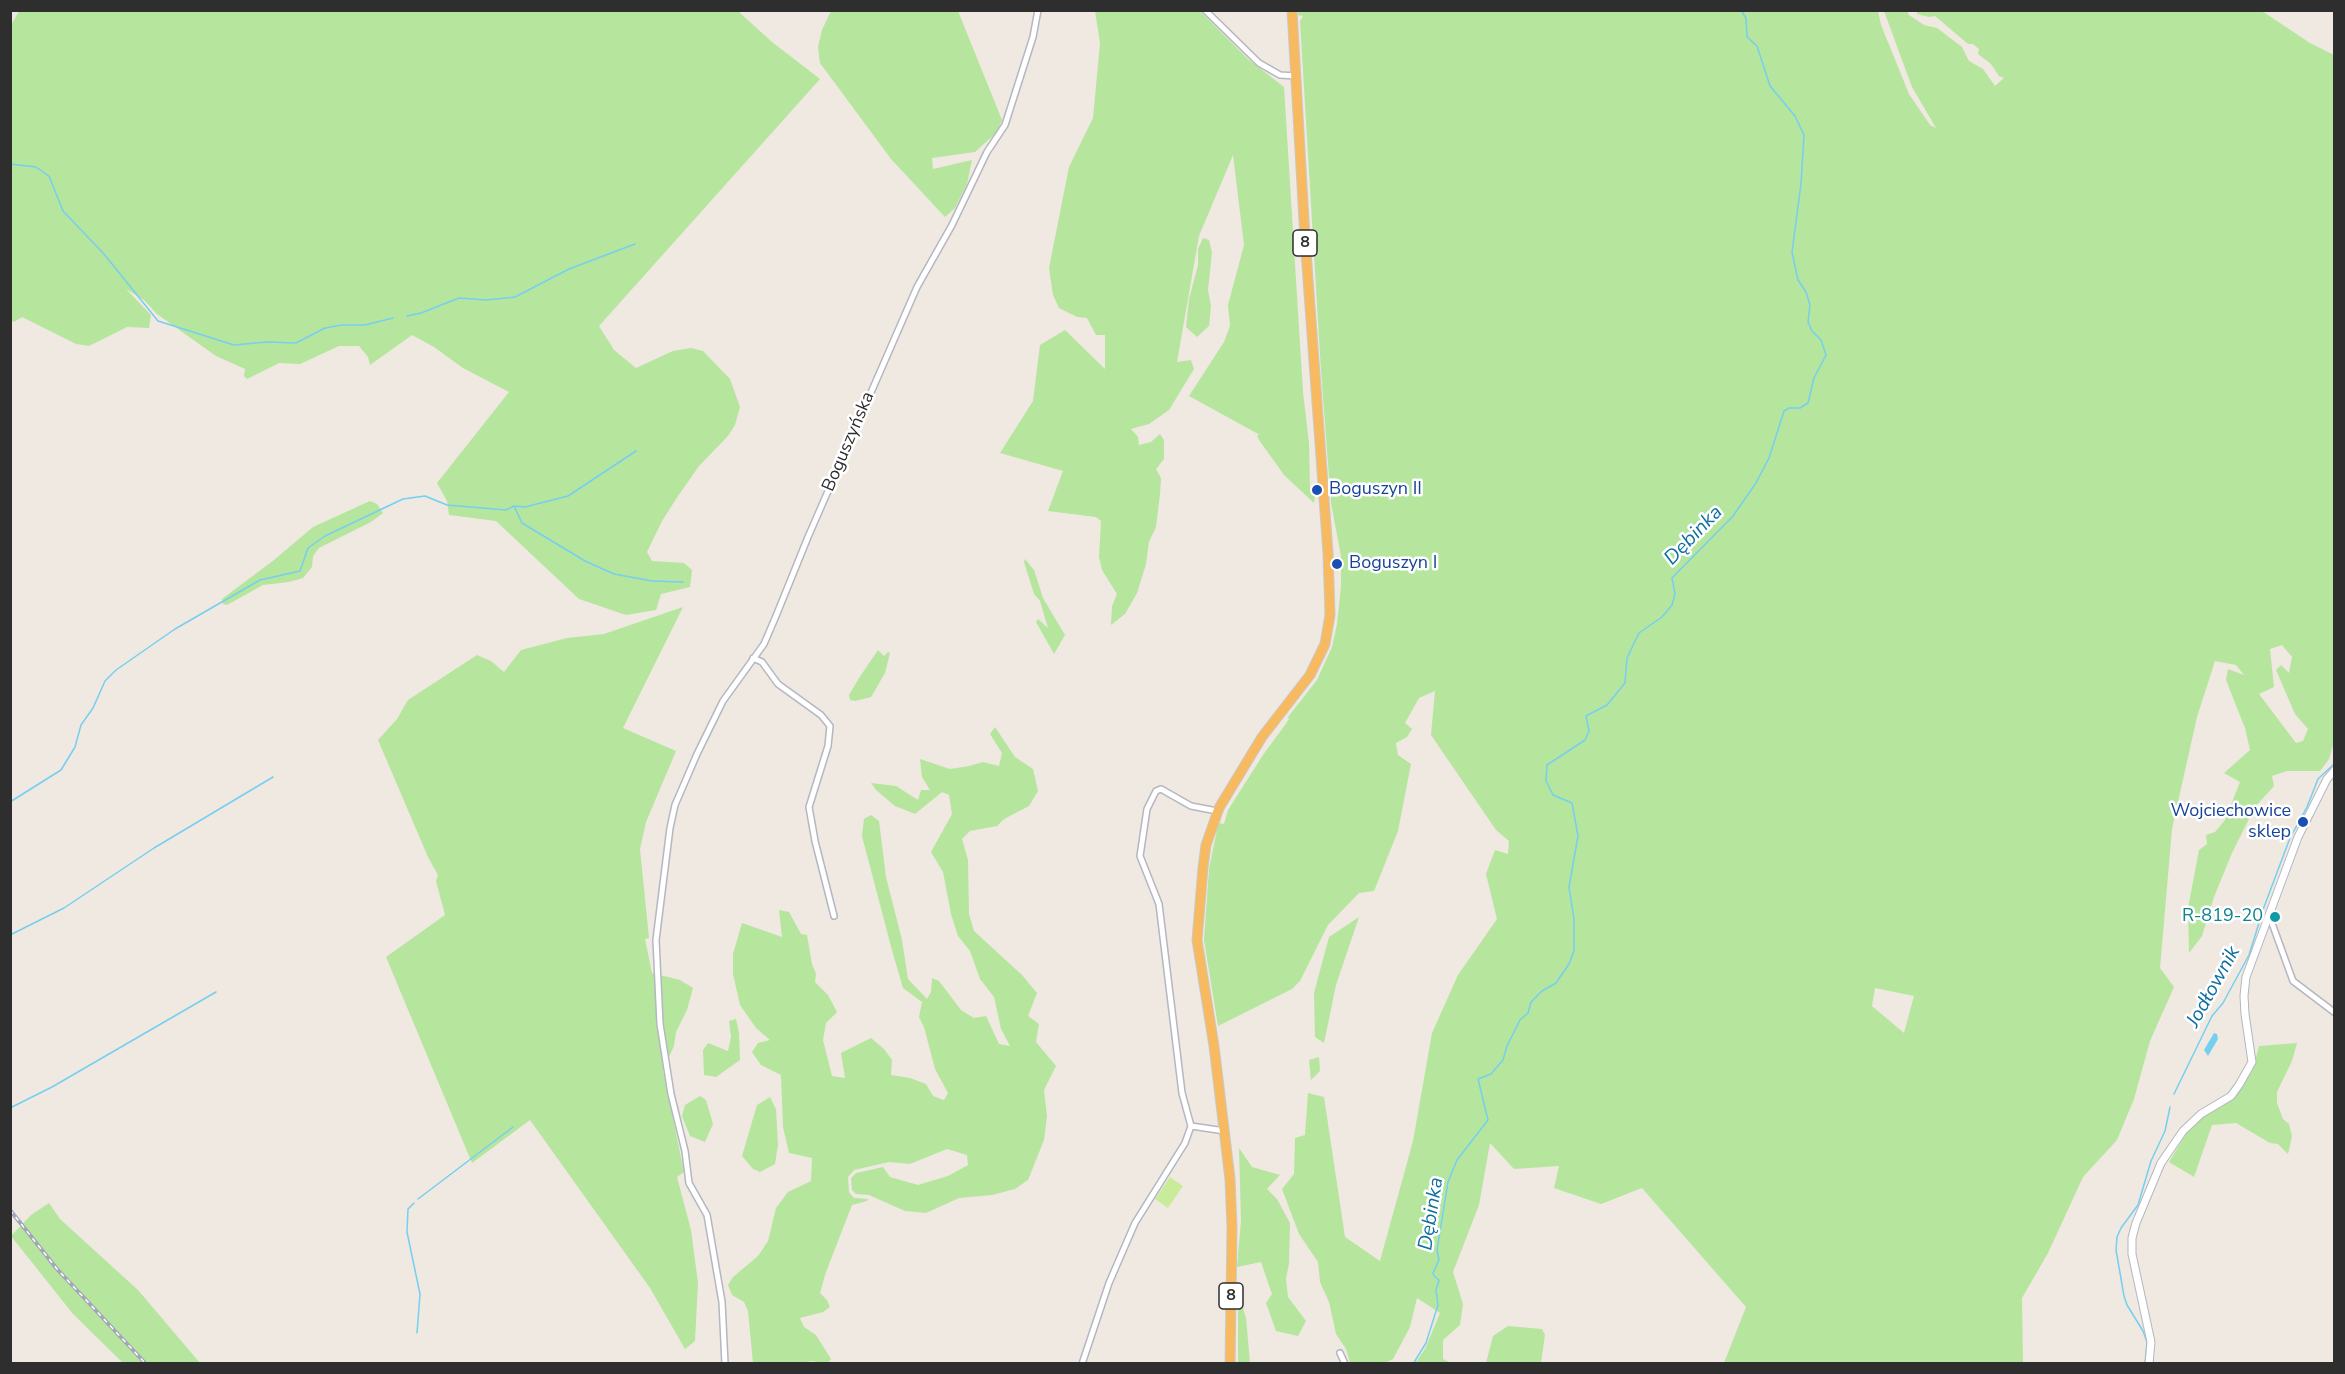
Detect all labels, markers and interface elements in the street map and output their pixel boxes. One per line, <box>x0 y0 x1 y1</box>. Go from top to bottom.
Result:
road number: 8 <box>1293 230 1317 256</box>
street label: Boguszyńska <box>818 389 880 495</box>
place label: Boguszyn II <box>1329 479 1422 501</box>
marker: Boguszyn II <box>1310 483 1324 497</box>
water label: Dębinka <box>1660 501 1728 571</box>
place label: Boguszyn I <box>1349 553 1437 575</box>
marker: Boguszyn I <box>1330 557 1344 571</box>
place label: Wojciechowice sklep <box>2170 801 2291 844</box>
marker: Wojciechowice sklep <box>2296 815 2310 829</box>
place label: R-819-20 <box>2182 906 2263 928</box>
marker: R-819-20 <box>2268 910 2282 924</box>
water label: Jodłownik <box>2182 942 2246 1032</box>
water label: Dębinka <box>1414 1176 1450 1252</box>
road number: 8 <box>1219 1283 1243 1309</box>

